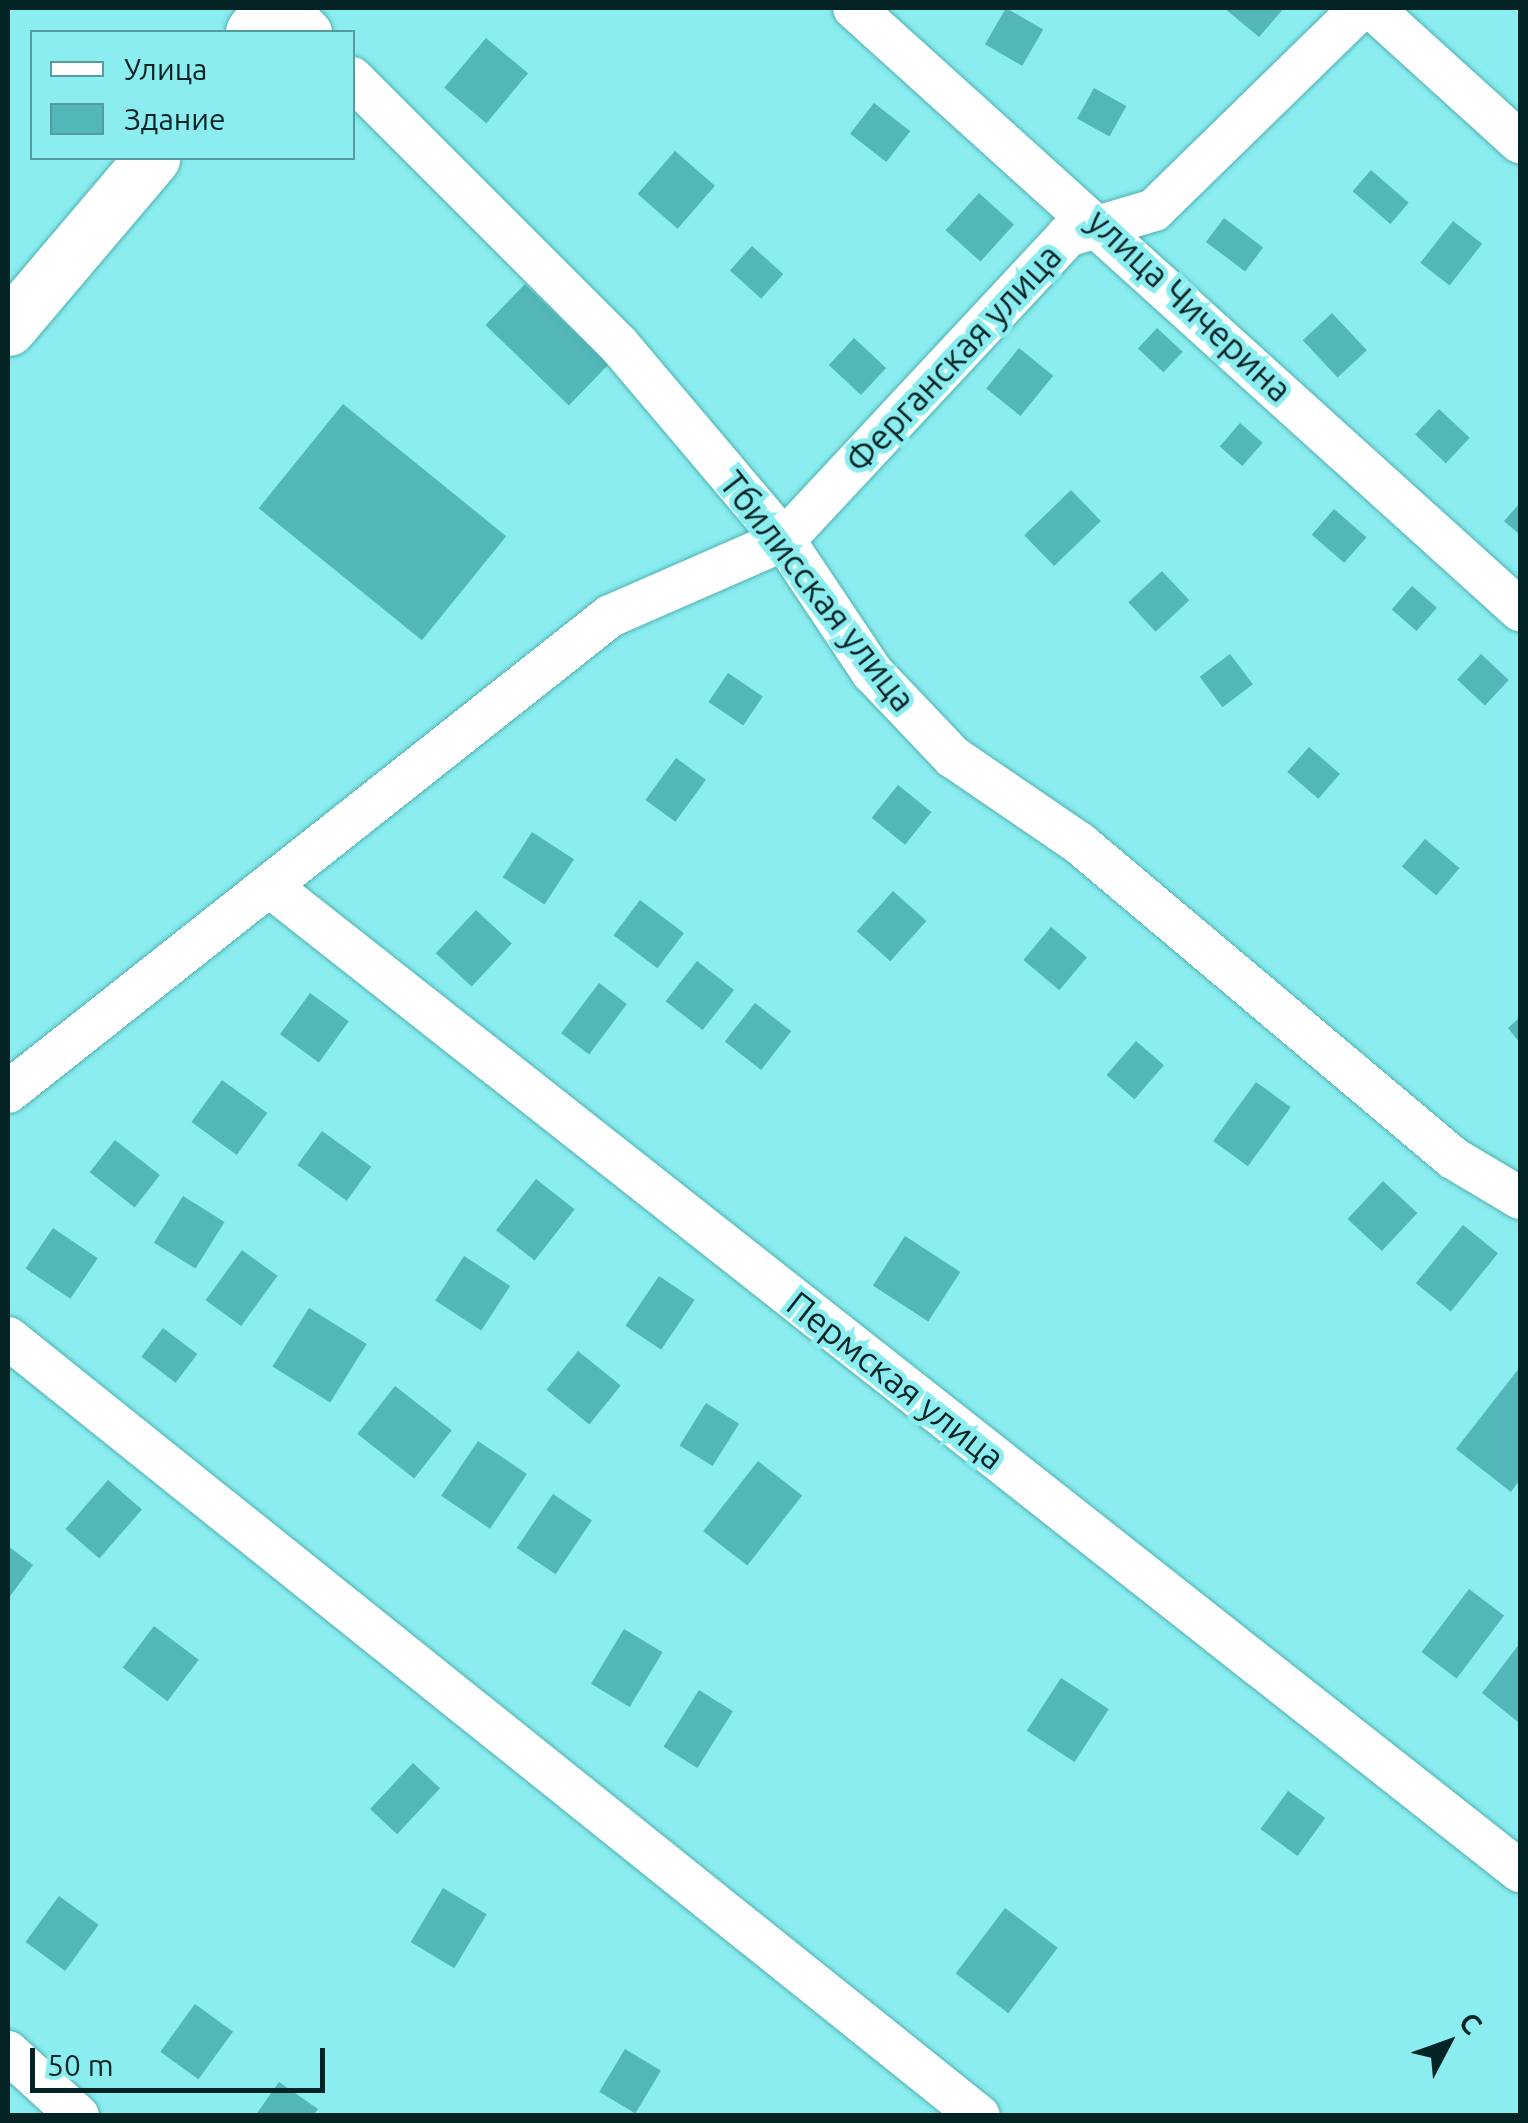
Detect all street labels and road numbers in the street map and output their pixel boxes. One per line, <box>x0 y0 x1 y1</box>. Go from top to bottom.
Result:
street label: улица Чичерина <box>1079 200 1301 410</box>
street label: Ферганская улица <box>836 235 1070 481</box>
street label: Тбилисская улица <box>711 463 925 719</box>
street label: Пермская улица <box>779 1282 1013 1478</box>

